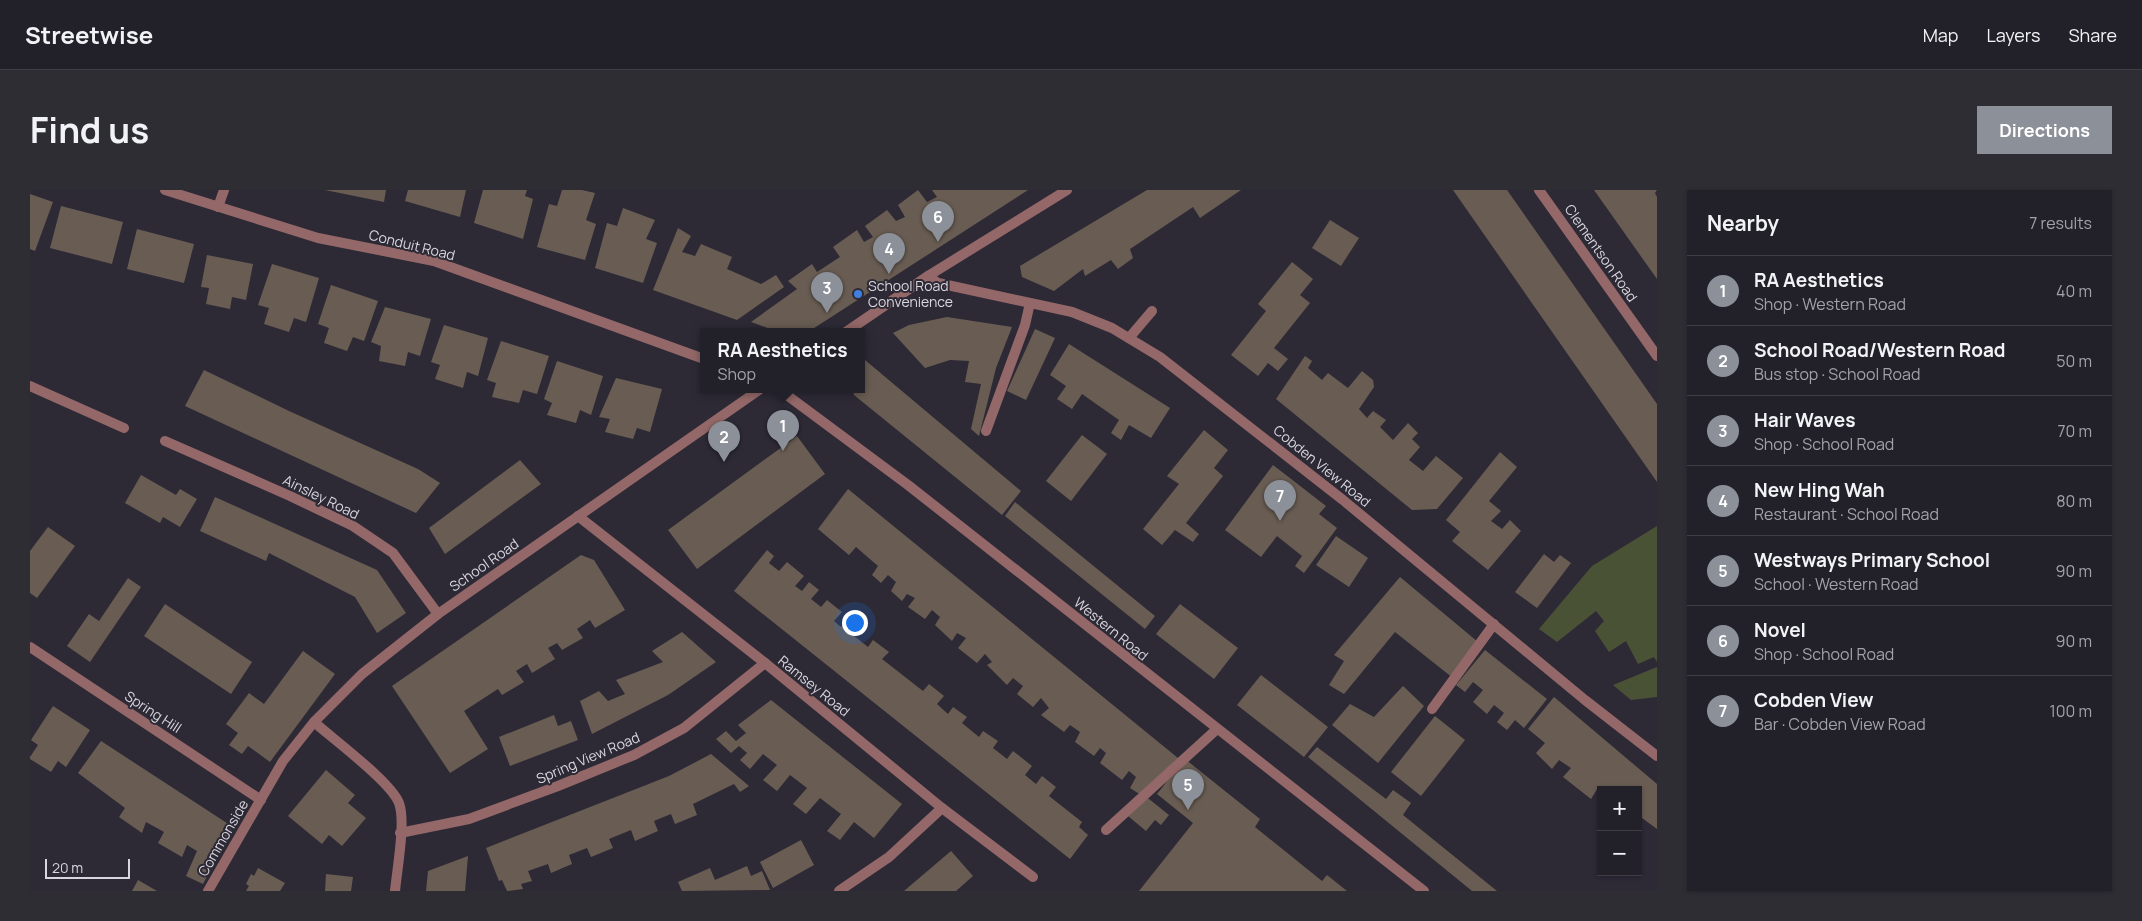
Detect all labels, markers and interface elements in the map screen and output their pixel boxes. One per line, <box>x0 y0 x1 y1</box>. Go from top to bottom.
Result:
text: Streetwise <box>25 18 153 51</box>
text: Map <box>1923 23 1958 47</box>
text: Layers <box>1986 23 2040 47</box>
text: Share <box>2068 23 2117 47</box>
text: Find us <box>30 106 149 154</box>
button: Directions <box>1977 106 2112 154</box>
street label: Clementson Road <box>1561 200 1642 305</box>
pin: 6 <box>922 201 954 242</box>
text: Nearby <box>1707 209 1779 237</box>
text: 7 results <box>2029 212 2092 234</box>
street label: Conduit Road <box>367 225 457 264</box>
pin: 4 <box>873 233 905 274</box>
text: RA Aesthetics <box>1754 267 1884 293</box>
pin: 3 <box>811 272 843 313</box>
place label: School Road Convenience <box>868 276 953 311</box>
text: 1 <box>1719 280 1727 302</box>
text: 40 m <box>2056 280 2092 302</box>
marker: School Road Convenience <box>852 288 864 300</box>
text: Shop · Western Road <box>1754 293 1906 315</box>
popup <box>700 328 865 393</box>
text: RA Aesthetics <box>718 337 847 363</box>
text: School Road/Western Road <box>1754 337 2006 363</box>
text: 2 <box>1718 350 1728 372</box>
text: 50 m <box>2056 350 2092 372</box>
text: Shop <box>718 363 756 385</box>
text: Bus stop · School Road <box>1754 363 1920 385</box>
text: Hair Waves <box>1754 407 1855 433</box>
pin: 1 <box>767 410 799 451</box>
street label: Cobden View Road <box>1270 420 1375 511</box>
text: 3 <box>1718 420 1728 442</box>
text: 70 m <box>2057 420 2092 442</box>
pin: 2 <box>708 421 740 462</box>
text: Shop · School Road <box>1754 433 1894 455</box>
street label: Ainsley Road <box>280 470 362 523</box>
text: New Hing Wah <box>1754 477 1885 503</box>
pin: 7 <box>1264 480 1296 521</box>
text: 4 <box>1718 490 1728 512</box>
text: 80 m <box>2056 490 2092 512</box>
text: Restaurant · School Road <box>1754 503 1939 525</box>
street label: School Road <box>445 534 522 595</box>
text: Westways Primary School <box>1754 547 1990 573</box>
text: 5 <box>1718 560 1728 582</box>
text: 90 m <box>2056 560 2092 582</box>
text: School · Western Road <box>1754 573 1919 595</box>
street label: Western Road <box>1070 593 1153 665</box>
your location <box>842 610 868 636</box>
text: Novel <box>1754 617 1806 643</box>
text: 6 <box>1718 630 1728 652</box>
text: 90 m <box>2056 630 2092 652</box>
text: Shop · School Road <box>1754 643 1894 665</box>
street label: Ramsey Road <box>774 651 854 720</box>
street label: Spring Hill <box>121 686 185 737</box>
text: Cobden View <box>1754 687 1873 713</box>
text: 7 <box>1719 700 1727 722</box>
text: 100 m <box>2049 700 2092 722</box>
text: Bar · Cobden View Road <box>1754 713 1926 735</box>
street label: Spring View Road <box>533 727 642 788</box>
pin: 5 <box>1172 769 1204 810</box>
map controls <box>1597 786 1642 876</box>
button: + <box>1597 786 1642 831</box>
street label: Commonside <box>193 796 252 880</box>
button: − <box>1597 831 1642 876</box>
scale bar <box>45 856 130 879</box>
text: 20 m <box>52 858 83 877</box>

